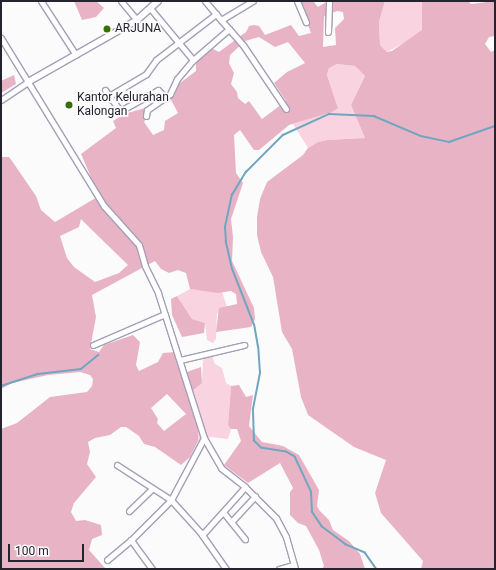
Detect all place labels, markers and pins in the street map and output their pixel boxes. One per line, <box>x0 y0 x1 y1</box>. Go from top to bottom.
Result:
place label: ARJUNA <box>115 22 161 36</box>
marker: ARJUNA <box>102 24 112 34</box>
place label: Kantor Kelurahan Kalongan <box>77 91 169 119</box>
marker: Kantor Kelurahan Kalongan <box>64 100 74 110</box>

